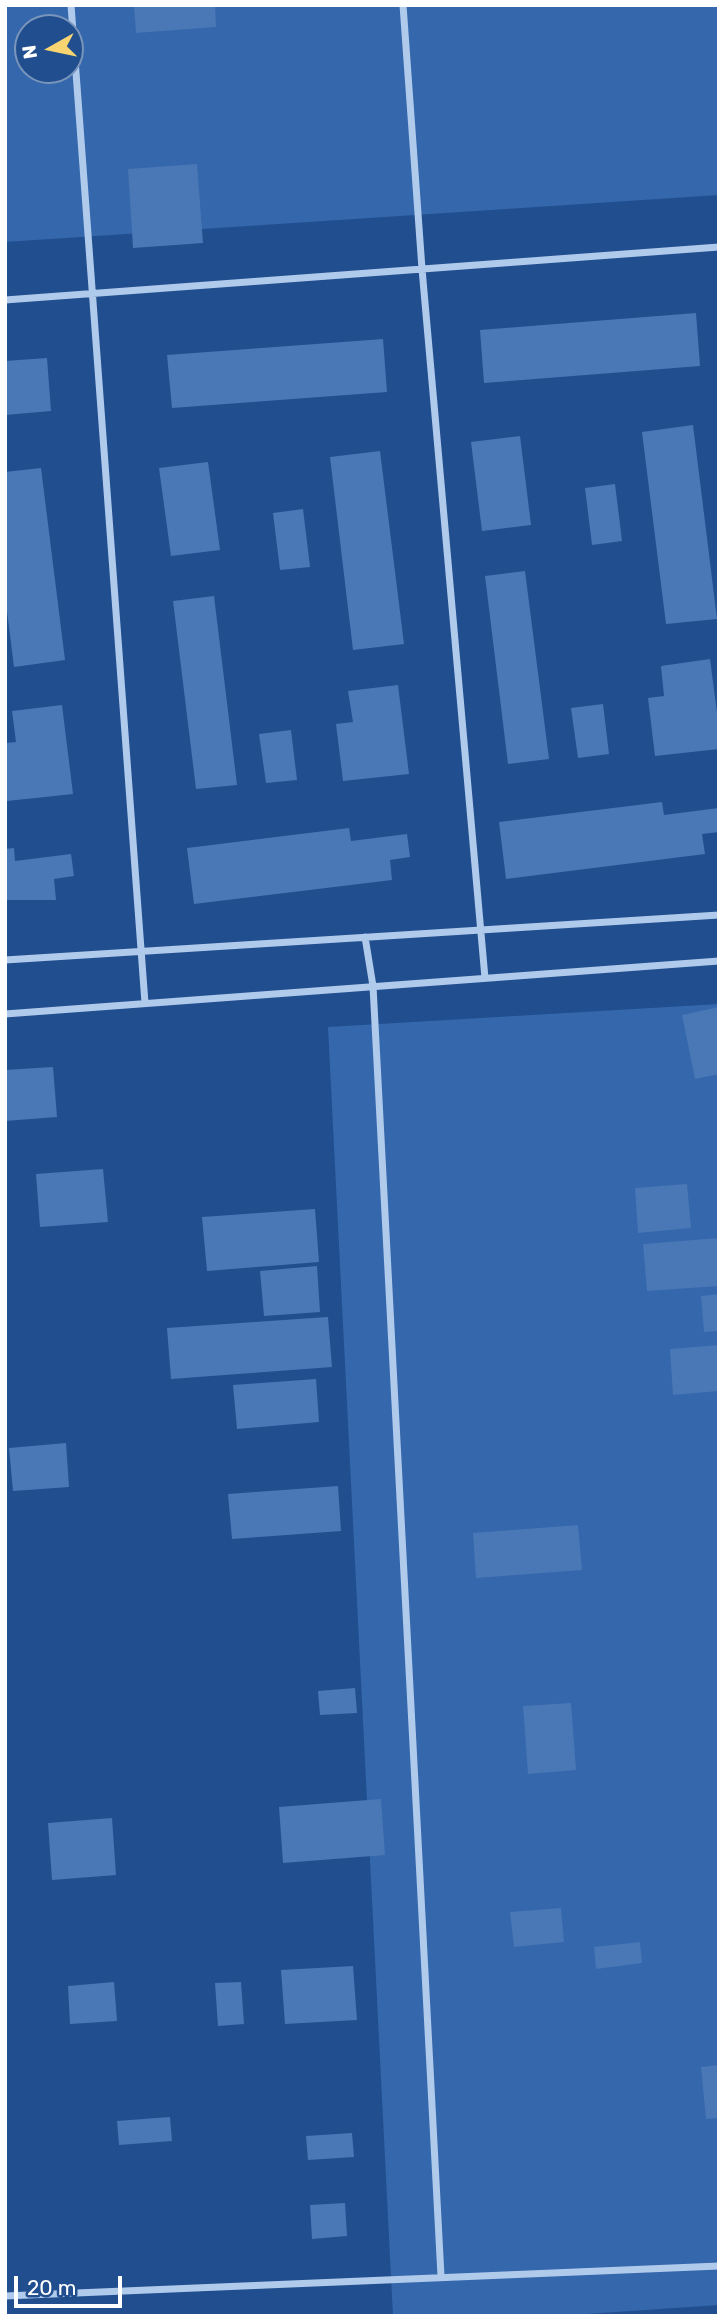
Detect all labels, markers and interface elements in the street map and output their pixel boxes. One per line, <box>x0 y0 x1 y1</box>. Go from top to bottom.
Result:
north arrow <box>14 14 84 84</box>
text: N <box>17 44 42 61</box>
scale bar <box>18 2262 126 2306</box>
text: 20 m <box>27 2275 76 2300</box>

